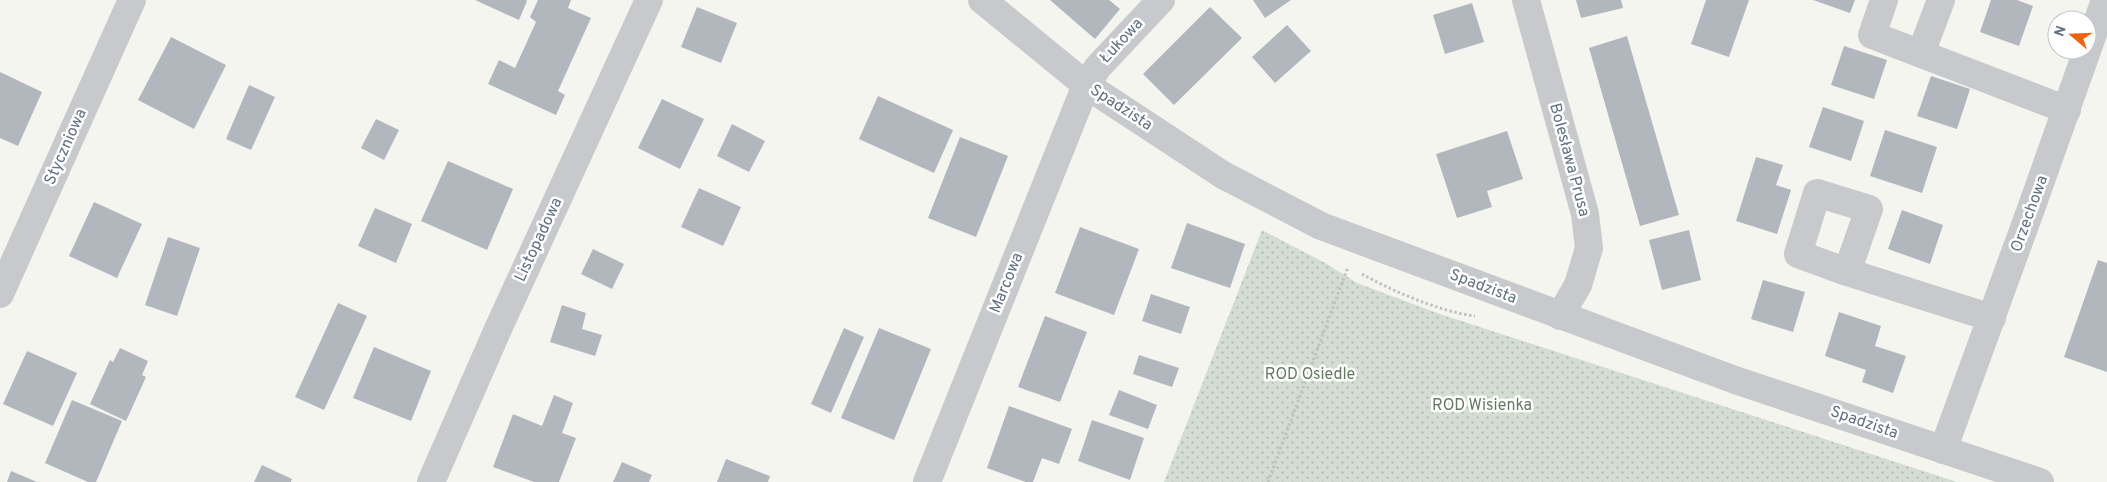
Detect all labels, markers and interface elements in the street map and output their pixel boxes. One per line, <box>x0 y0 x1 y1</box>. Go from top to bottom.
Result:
north arrow <box>2047 10 2097 60</box>
street label: Łukowa <box>1096 14 1148 68</box>
text: N <box>2051 24 2071 39</box>
street label: Spadzista <box>1086 80 1156 136</box>
street label: Bolesława Prusa <box>1544 101 1594 219</box>
street label: Styczniowa <box>40 106 92 188</box>
street label: Orzechowa <box>2007 173 2053 255</box>
street label: Listopadowa <box>511 195 567 285</box>
street label: Marcowa <box>986 250 1028 316</box>
street label: Spadzista <box>1447 265 1519 309</box>
park label: ROD Osiedle <box>1265 365 1355 385</box>
park label: ROD Wisienka <box>1432 396 1532 416</box>
street label: Spadzista <box>1828 402 1900 444</box>

